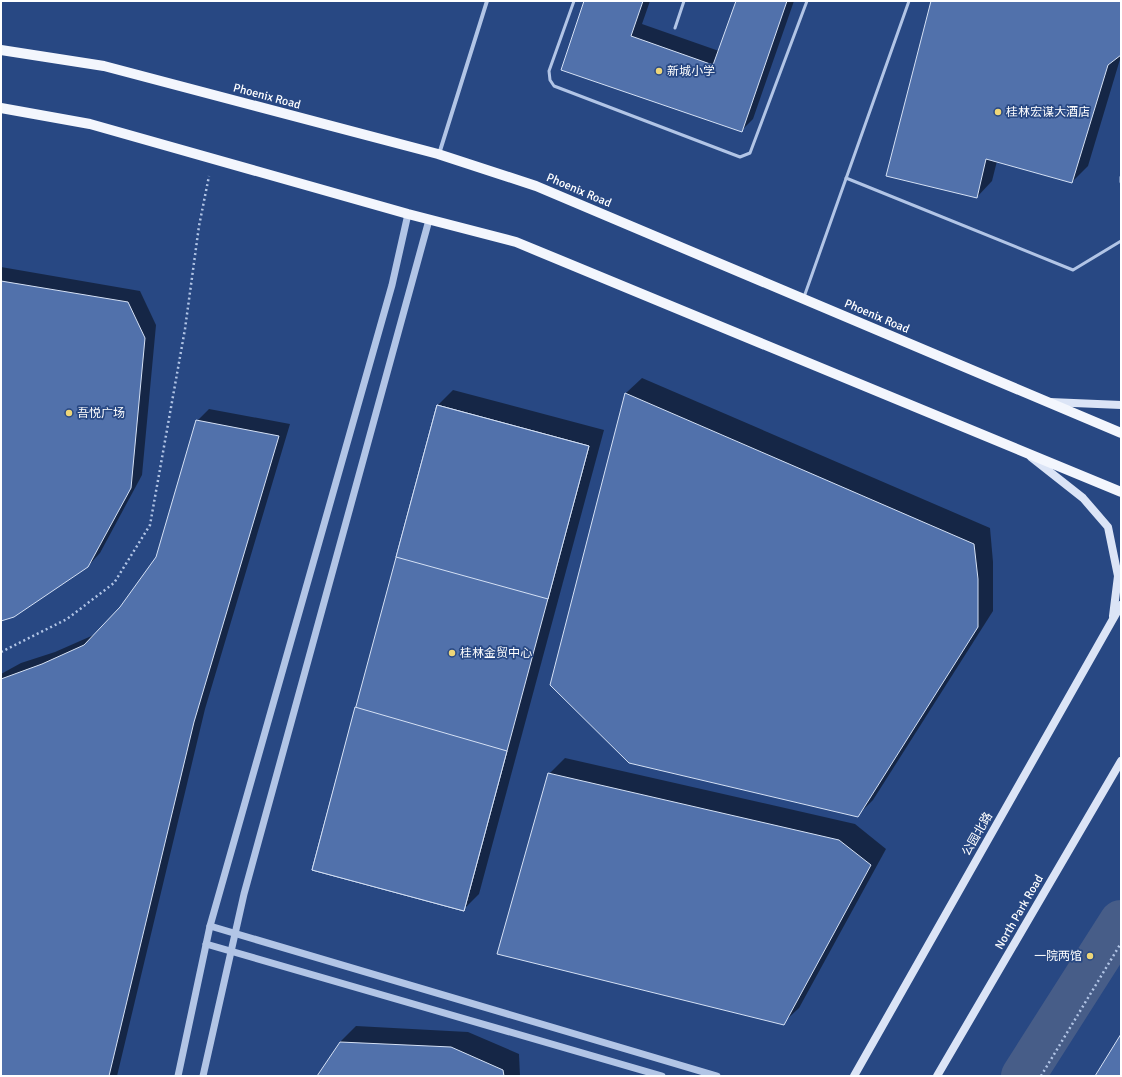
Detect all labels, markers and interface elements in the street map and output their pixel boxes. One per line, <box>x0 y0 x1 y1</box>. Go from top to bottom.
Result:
place label: 新城小学 <box>667 64 715 79</box>
marker: 新城小学 <box>654 66 664 76</box>
street label: Phoenix Road <box>232 80 302 113</box>
place label: 桂林宏谋大酒店 <box>1006 105 1090 120</box>
marker: 桂林宏谋大酒店 <box>993 107 1003 117</box>
street label: Phoenix Road <box>544 170 614 211</box>
street label: Phoenix Road <box>842 296 912 337</box>
place label: 吾悦广场 <box>77 406 125 421</box>
marker: 吾悦广场 <box>64 408 74 418</box>
place label: 桂林金贸中心 <box>460 646 532 661</box>
marker: 桂林金贸中心 <box>447 648 457 658</box>
street label: 公园北路 <box>959 810 996 859</box>
street label: North Park Road <box>992 872 1047 952</box>
place label: 一院两馆 <box>1034 949 1082 964</box>
marker: 一院两馆 <box>1085 951 1095 961</box>

